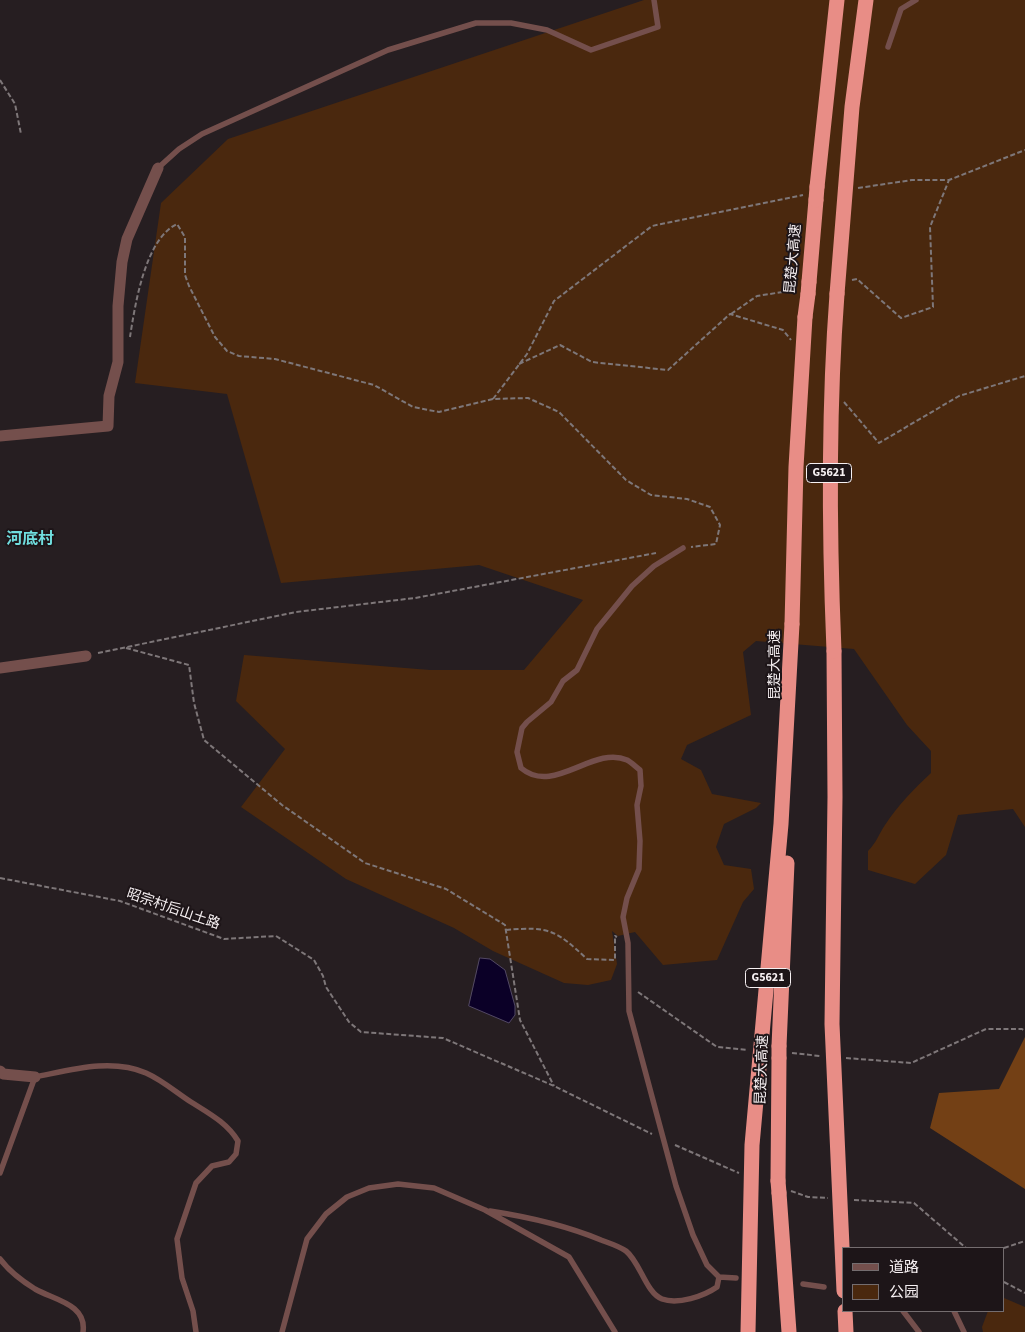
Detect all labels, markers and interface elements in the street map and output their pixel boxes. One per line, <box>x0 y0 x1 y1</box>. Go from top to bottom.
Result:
street label: 昆楚大高速 <box>783 223 805 295</box>
road number: G5621 <box>806 463 852 482</box>
district label: 河底村 <box>6 530 54 550</box>
street label: 昆楚大高速 <box>768 630 784 700</box>
street label: 昭宗村后山土路 <box>124 886 222 934</box>
road number: G5621 <box>746 968 790 988</box>
street label: 昆楚大高速 <box>753 1035 773 1105</box>
legend <box>842 1247 1005 1312</box>
text: 道路 <box>889 1257 919 1278</box>
text: 公园 <box>889 1282 919 1303</box>

